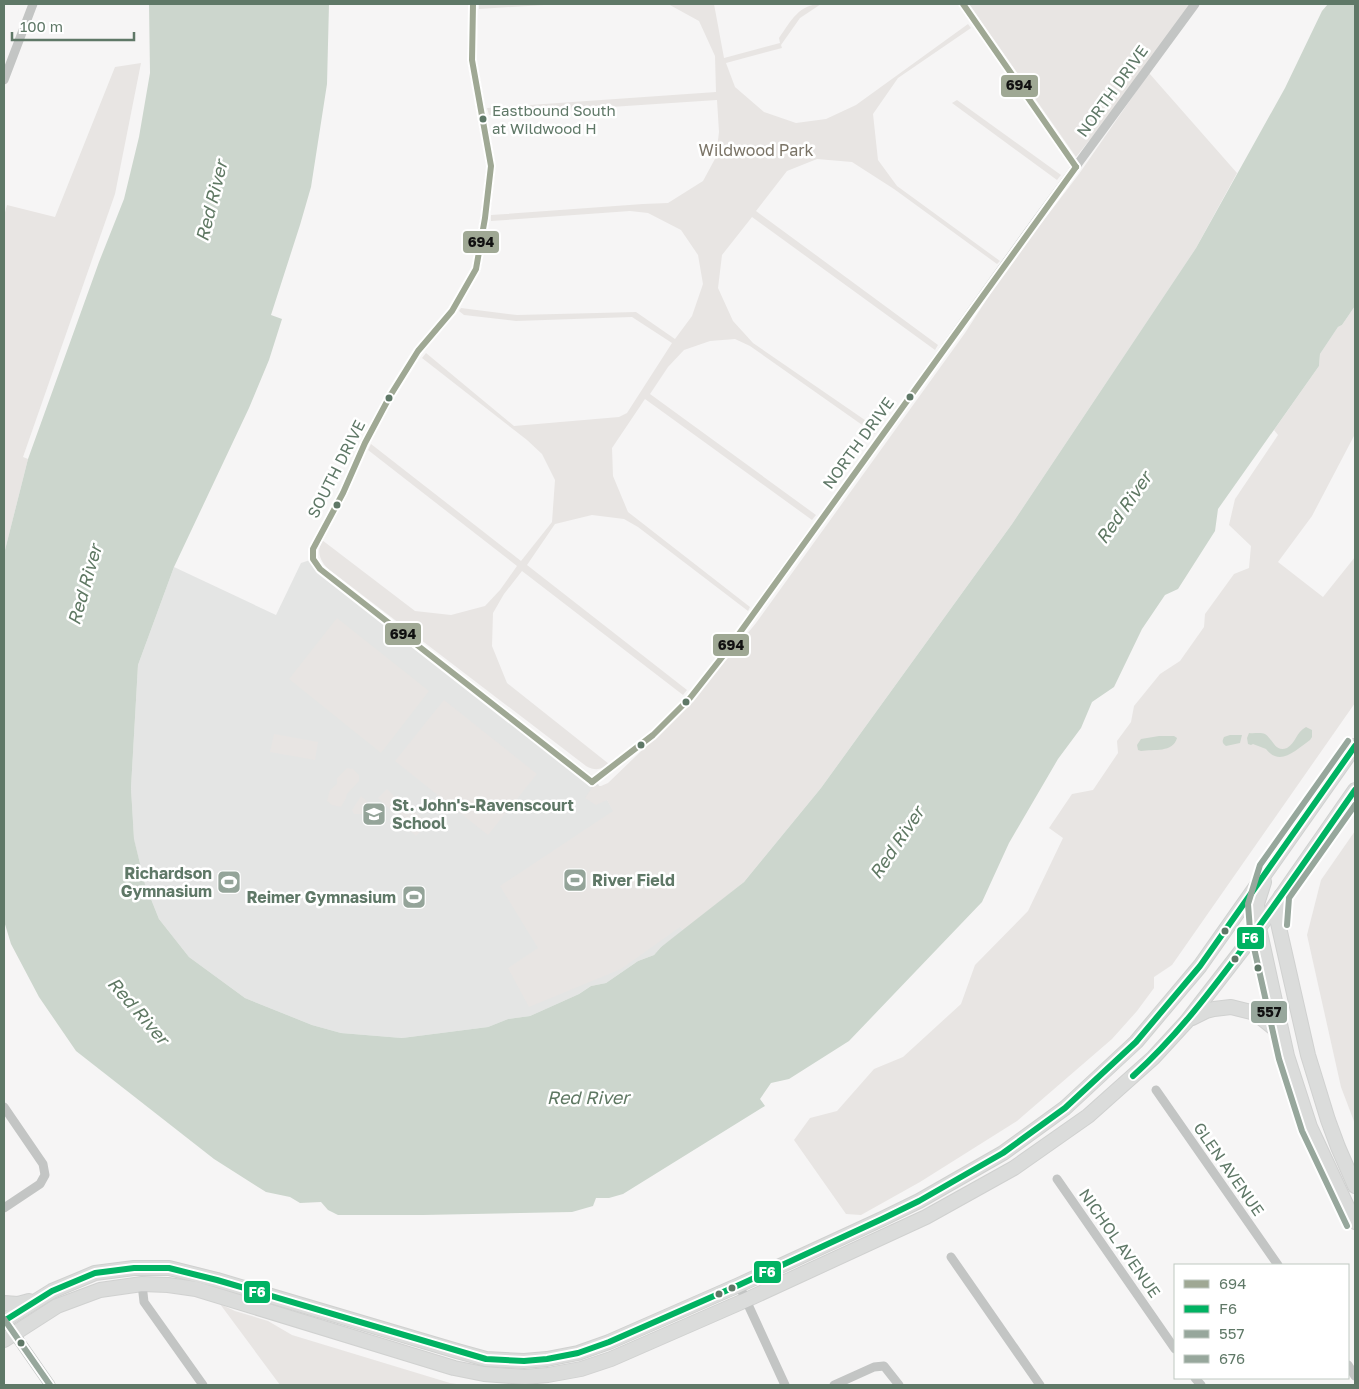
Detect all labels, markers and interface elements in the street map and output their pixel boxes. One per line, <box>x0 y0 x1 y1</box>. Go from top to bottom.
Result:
scale bar <box>12 10 135 42</box>
text: 100 m <box>20 17 63 35</box>
street label: NORTH DRIVE <box>1072 41 1152 141</box>
line badge: 694 <box>1000 74 1039 98</box>
text: 694 <box>1006 76 1033 93</box>
place label: Eastbound South at Wildwood H <box>492 101 616 137</box>
marker: Eastbound South at Wildwood H <box>478 114 488 124</box>
park label: Wildwood Park <box>699 140 813 160</box>
water label: Red River <box>190 155 232 243</box>
line badge: 694 <box>462 230 500 254</box>
text: 694 <box>468 233 495 250</box>
unlabelled marker <box>905 392 915 402</box>
unlabelled marker <box>384 393 394 403</box>
street label: NORTH DRIVE <box>818 393 898 493</box>
street label: SOUTH DRIVE <box>303 417 369 521</box>
water label: Red River <box>1091 465 1158 547</box>
unlabelled marker <box>332 500 342 510</box>
water label: Red River <box>62 539 107 627</box>
line badge: 694 <box>384 622 422 646</box>
text: 694 <box>390 625 417 642</box>
line badge: 694 <box>712 633 750 657</box>
text: 694 <box>718 636 745 653</box>
unlabelled marker <box>681 697 691 707</box>
unlabelled marker <box>636 740 646 750</box>
place label: St. John's-Ravenscourt School <box>392 795 574 833</box>
water label: Red River <box>864 800 930 883</box>
school or university icon: St. John's-Ravenscourt School <box>361 801 387 827</box>
place label: Richardson Gymnasium <box>121 863 212 901</box>
sports icon: River Field <box>562 867 588 893</box>
sports icon: Richardson Gymnasium <box>216 869 242 895</box>
place label: River Field <box>592 870 675 890</box>
sports icon: Reimer Gymnasium <box>401 884 427 910</box>
place label: Reimer Gymnasium <box>246 887 396 907</box>
unlabelled marker <box>1220 926 1230 936</box>
line badge: F6 <box>1236 926 1265 950</box>
text: F6 <box>1241 929 1259 946</box>
unlabelled marker <box>1230 954 1240 964</box>
unlabelled marker <box>1253 963 1263 973</box>
water label: Red River <box>103 972 176 1051</box>
line badge: 557 <box>1250 1000 1288 1024</box>
text: 557 <box>1257 1003 1282 1020</box>
water label: Red River <box>547 1086 632 1108</box>
street label: GLEN AVENUE <box>1189 1118 1269 1220</box>
street label: NICHOL AVENUE <box>1075 1185 1165 1301</box>
line badge: F6 <box>753 1260 782 1284</box>
text: F6 <box>758 1263 776 1280</box>
legend <box>1174 1264 1349 1379</box>
text: 694 <box>1219 1274 1246 1292</box>
line badge: F6 <box>243 1280 271 1304</box>
text: F6 <box>248 1283 266 1300</box>
unlabelled marker <box>727 1283 737 1293</box>
unlabelled marker <box>714 1289 724 1299</box>
text: F6 <box>1219 1299 1237 1317</box>
text: 557 <box>1219 1324 1244 1342</box>
unlabelled marker <box>16 1338 26 1348</box>
text: 676 <box>1219 1349 1245 1367</box>

